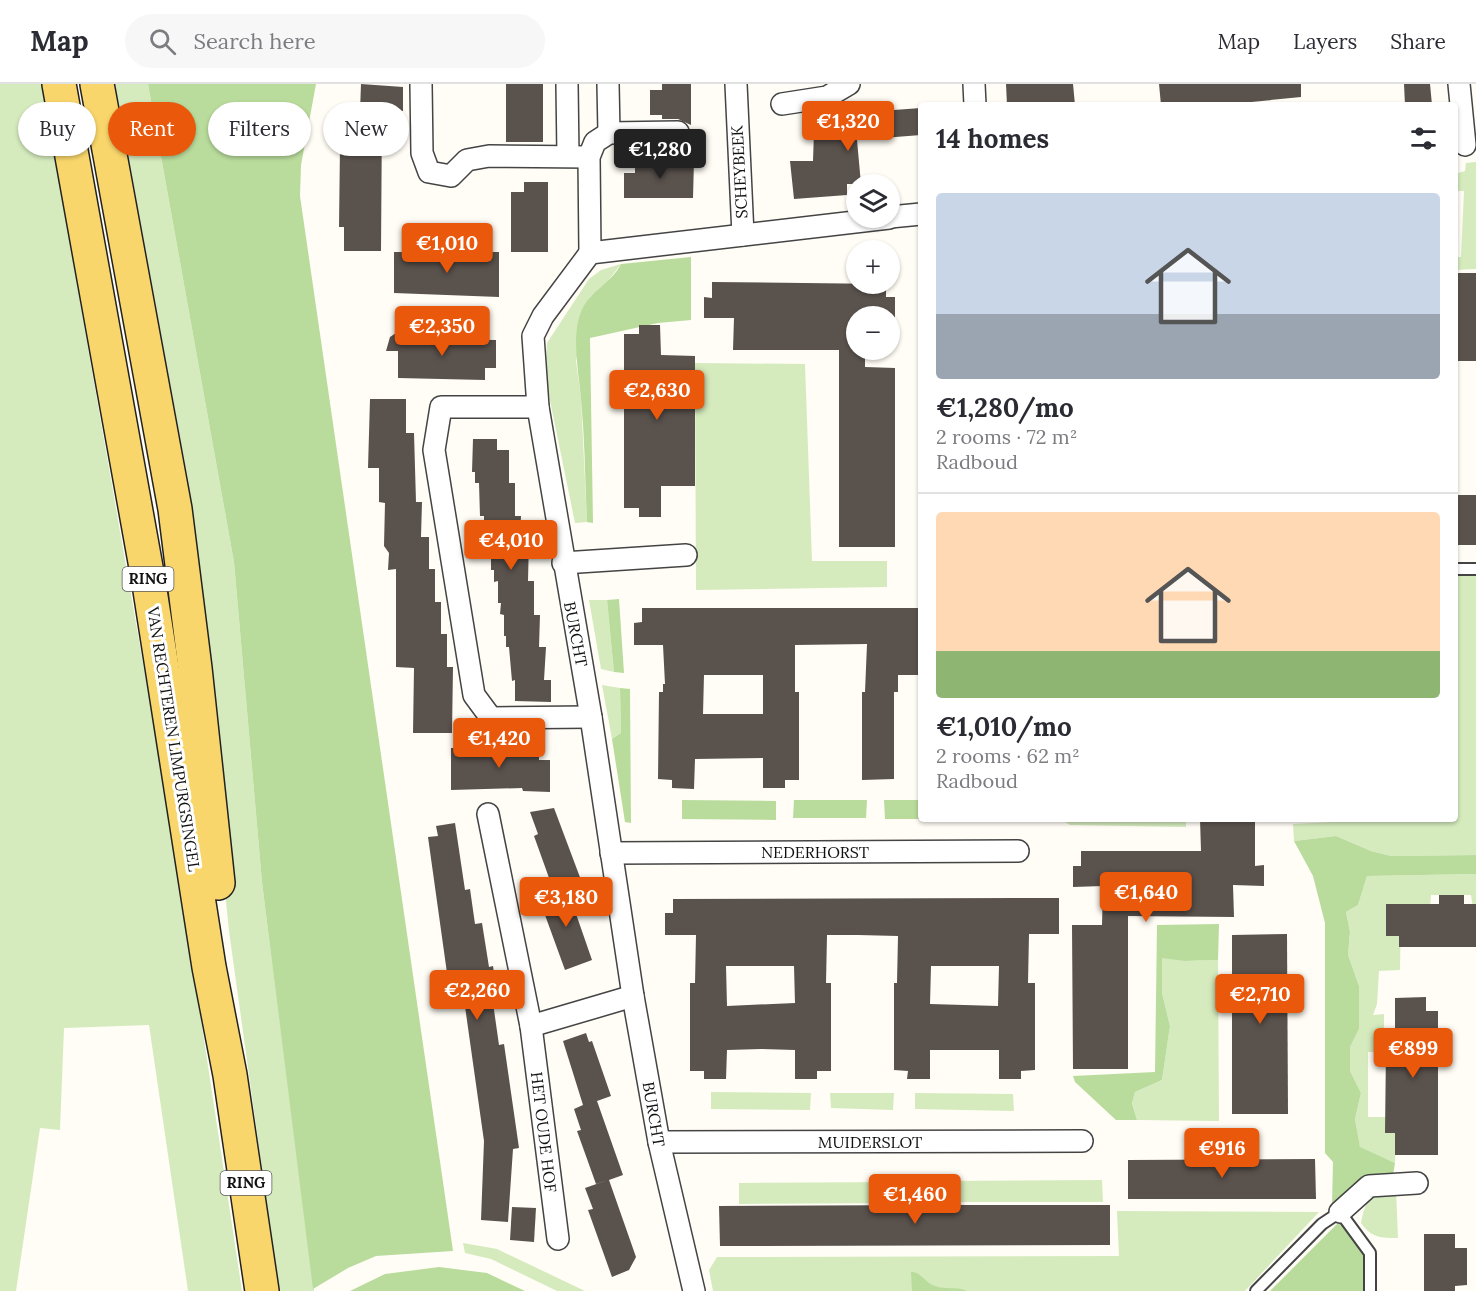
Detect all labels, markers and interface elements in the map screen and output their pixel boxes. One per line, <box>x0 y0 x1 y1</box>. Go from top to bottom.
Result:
search box <box>125 14 545 68</box>
text: Map <box>30 23 89 59</box>
icon: search <box>146 25 179 58</box>
text: Search here <box>194 27 316 55</box>
text: Map <box>1217 28 1260 55</box>
text: Layers <box>1293 28 1357 55</box>
text: Share <box>1390 28 1446 55</box>
pin: €1,320 <box>799 101 897 152</box>
chip: Buy <box>18 102 96 156</box>
chip: Rent <box>108 102 196 156</box>
chip: Filters <box>208 102 311 156</box>
chip: New <box>323 102 409 156</box>
text: €1,320 <box>816 108 880 133</box>
text: 14 homes <box>936 122 1049 155</box>
icon: filters <box>1407 122 1440 155</box>
street label: SCHEYBEEK <box>727 125 751 219</box>
pin: €1,280 <box>611 129 709 180</box>
text: €1,280 <box>628 136 692 161</box>
map controls <box>846 174 900 360</box>
button: layers <box>846 174 900 228</box>
pin: €1,010 <box>398 223 496 274</box>
text: €1,010 <box>416 230 478 255</box>
icon: home <box>1134 232 1242 340</box>
button: + <box>846 240 900 294</box>
pin: €2,350 <box>393 306 491 357</box>
button: − <box>846 306 900 360</box>
text: €2,350 <box>409 313 475 338</box>
pin: €2,630 <box>608 370 706 421</box>
text: €2,630 <box>623 377 691 402</box>
text: €1,280/mo <box>936 391 1074 424</box>
text: 2 rooms · 72 m² <box>936 424 1077 449</box>
text: Radboud <box>936 449 1018 474</box>
pin: €4,010 <box>462 520 560 571</box>
text: €4,010 <box>478 527 544 552</box>
icon: home <box>1134 551 1242 659</box>
road number: RING <box>122 567 174 591</box>
street label: BURCHT <box>560 600 592 668</box>
street label: VAN RECHTEREN LIMPURGSINGEL <box>143 604 205 873</box>
text: €1,010/mo <box>936 710 1072 743</box>
pin: €1,420 <box>450 718 548 769</box>
text: €1,420 <box>467 725 531 750</box>
text: 2 rooms · 62 m² <box>936 743 1080 768</box>
text: Radboud <box>936 768 1018 793</box>
street label: NEDERHORST <box>761 842 869 862</box>
pin: €1,640 <box>1097 872 1195 923</box>
pin: €3,180 <box>517 877 615 928</box>
text: €1,640 <box>1114 879 1178 904</box>
text: €3,180 <box>534 884 598 909</box>
pin: €2,260 <box>428 970 526 1021</box>
pin: €2,710 <box>1211 974 1309 1025</box>
text: €2,260 <box>444 977 510 1002</box>
text: €2,710 <box>1229 981 1291 1006</box>
pin: €899 <box>1377 1028 1449 1079</box>
text: €899 <box>1388 1035 1438 1060</box>
street label: HET OUDE HOF <box>527 1071 561 1194</box>
street label: BURCHT <box>638 1080 670 1148</box>
pin: €916 <box>1186 1128 1258 1179</box>
street label: MUIDERSLOT <box>818 1132 922 1152</box>
text: €916 <box>1198 1135 1246 1160</box>
road number: RING <box>220 1171 272 1195</box>
pin: €1,460 <box>866 1174 964 1225</box>
text: €1,460 <box>883 1181 947 1206</box>

